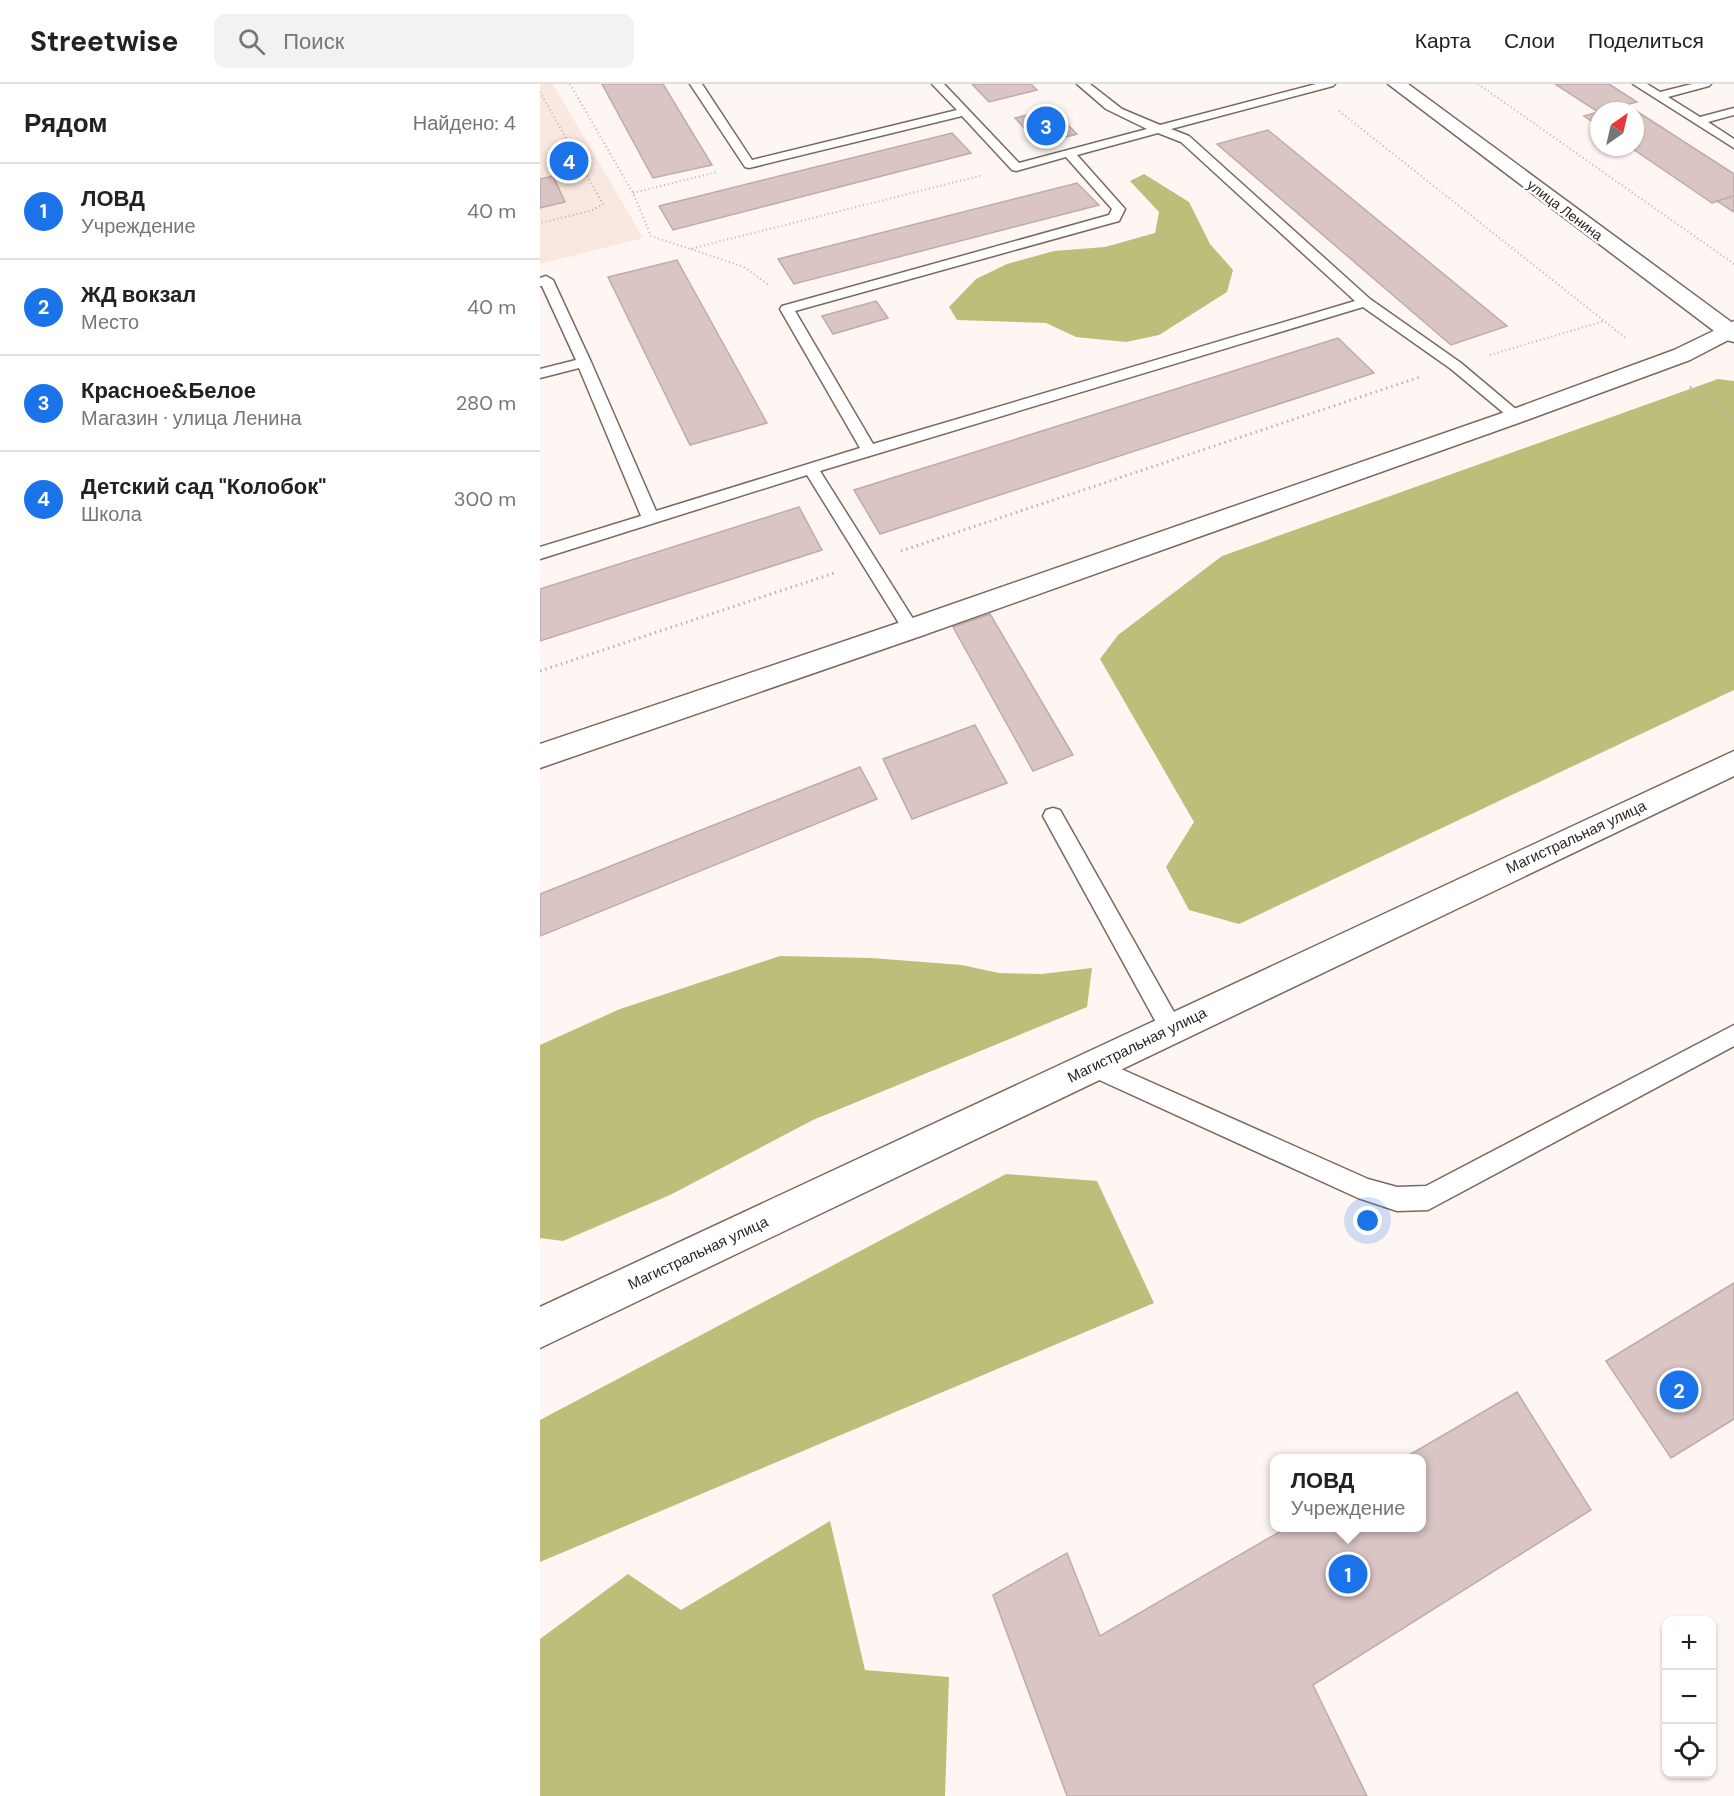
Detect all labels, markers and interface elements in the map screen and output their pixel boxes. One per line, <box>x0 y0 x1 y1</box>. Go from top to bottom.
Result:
search box <box>214 14 634 68</box>
text: Streetwise <box>30 23 178 60</box>
icon: search <box>235 25 268 58</box>
text: Поиск <box>283 27 344 56</box>
text: Карта <box>1415 27 1471 55</box>
text: Слои <box>1504 27 1555 55</box>
text: Поделиться <box>1588 27 1704 55</box>
north arrow <box>1590 102 1644 156</box>
pin: 3 <box>1026 104 1066 148</box>
text: Рядом <box>24 106 107 140</box>
text: Найдено: 4 <box>413 110 516 136</box>
pin: 4 <box>549 138 588 184</box>
street label: улица Ленина <box>1524 176 1607 244</box>
text: ЛОВД <box>81 184 145 213</box>
text: 1 <box>40 198 47 224</box>
text: 40 m <box>467 198 516 224</box>
text: Учреждение <box>81 213 196 239</box>
text: ЖД вокзал <box>81 280 196 309</box>
text: 2 <box>38 294 49 320</box>
text: 40 m <box>467 294 516 320</box>
text: Место <box>81 309 139 335</box>
text: Красное&Белое <box>81 376 256 405</box>
text: 3 <box>37 390 50 416</box>
text: 280 m <box>456 390 516 416</box>
text: Магазин · улица Ленина <box>81 405 302 431</box>
text: Детский сад "Колобок" <box>81 472 326 501</box>
text: 4 <box>37 486 50 512</box>
text: 300 m <box>454 486 516 512</box>
text: Школа <box>81 501 142 527</box>
street label: Магистральная улица <box>1503 795 1650 878</box>
street label: Магистральная улица <box>1064 1002 1210 1087</box>
your location <box>1353 1206 1382 1235</box>
street label: Магистральная улица <box>625 1211 772 1294</box>
pin: 2 <box>1660 1368 1698 1412</box>
popup <box>1270 1454 1426 1532</box>
text: ЛОВД <box>1291 1466 1354 1495</box>
text: Учреждение <box>1291 1495 1405 1521</box>
pin: 1 <box>1328 1552 1368 1596</box>
map controls <box>1662 1616 1716 1778</box>
button: + <box>1662 1616 1716 1670</box>
button: − <box>1662 1670 1716 1724</box>
button: locate <box>1662 1724 1716 1778</box>

